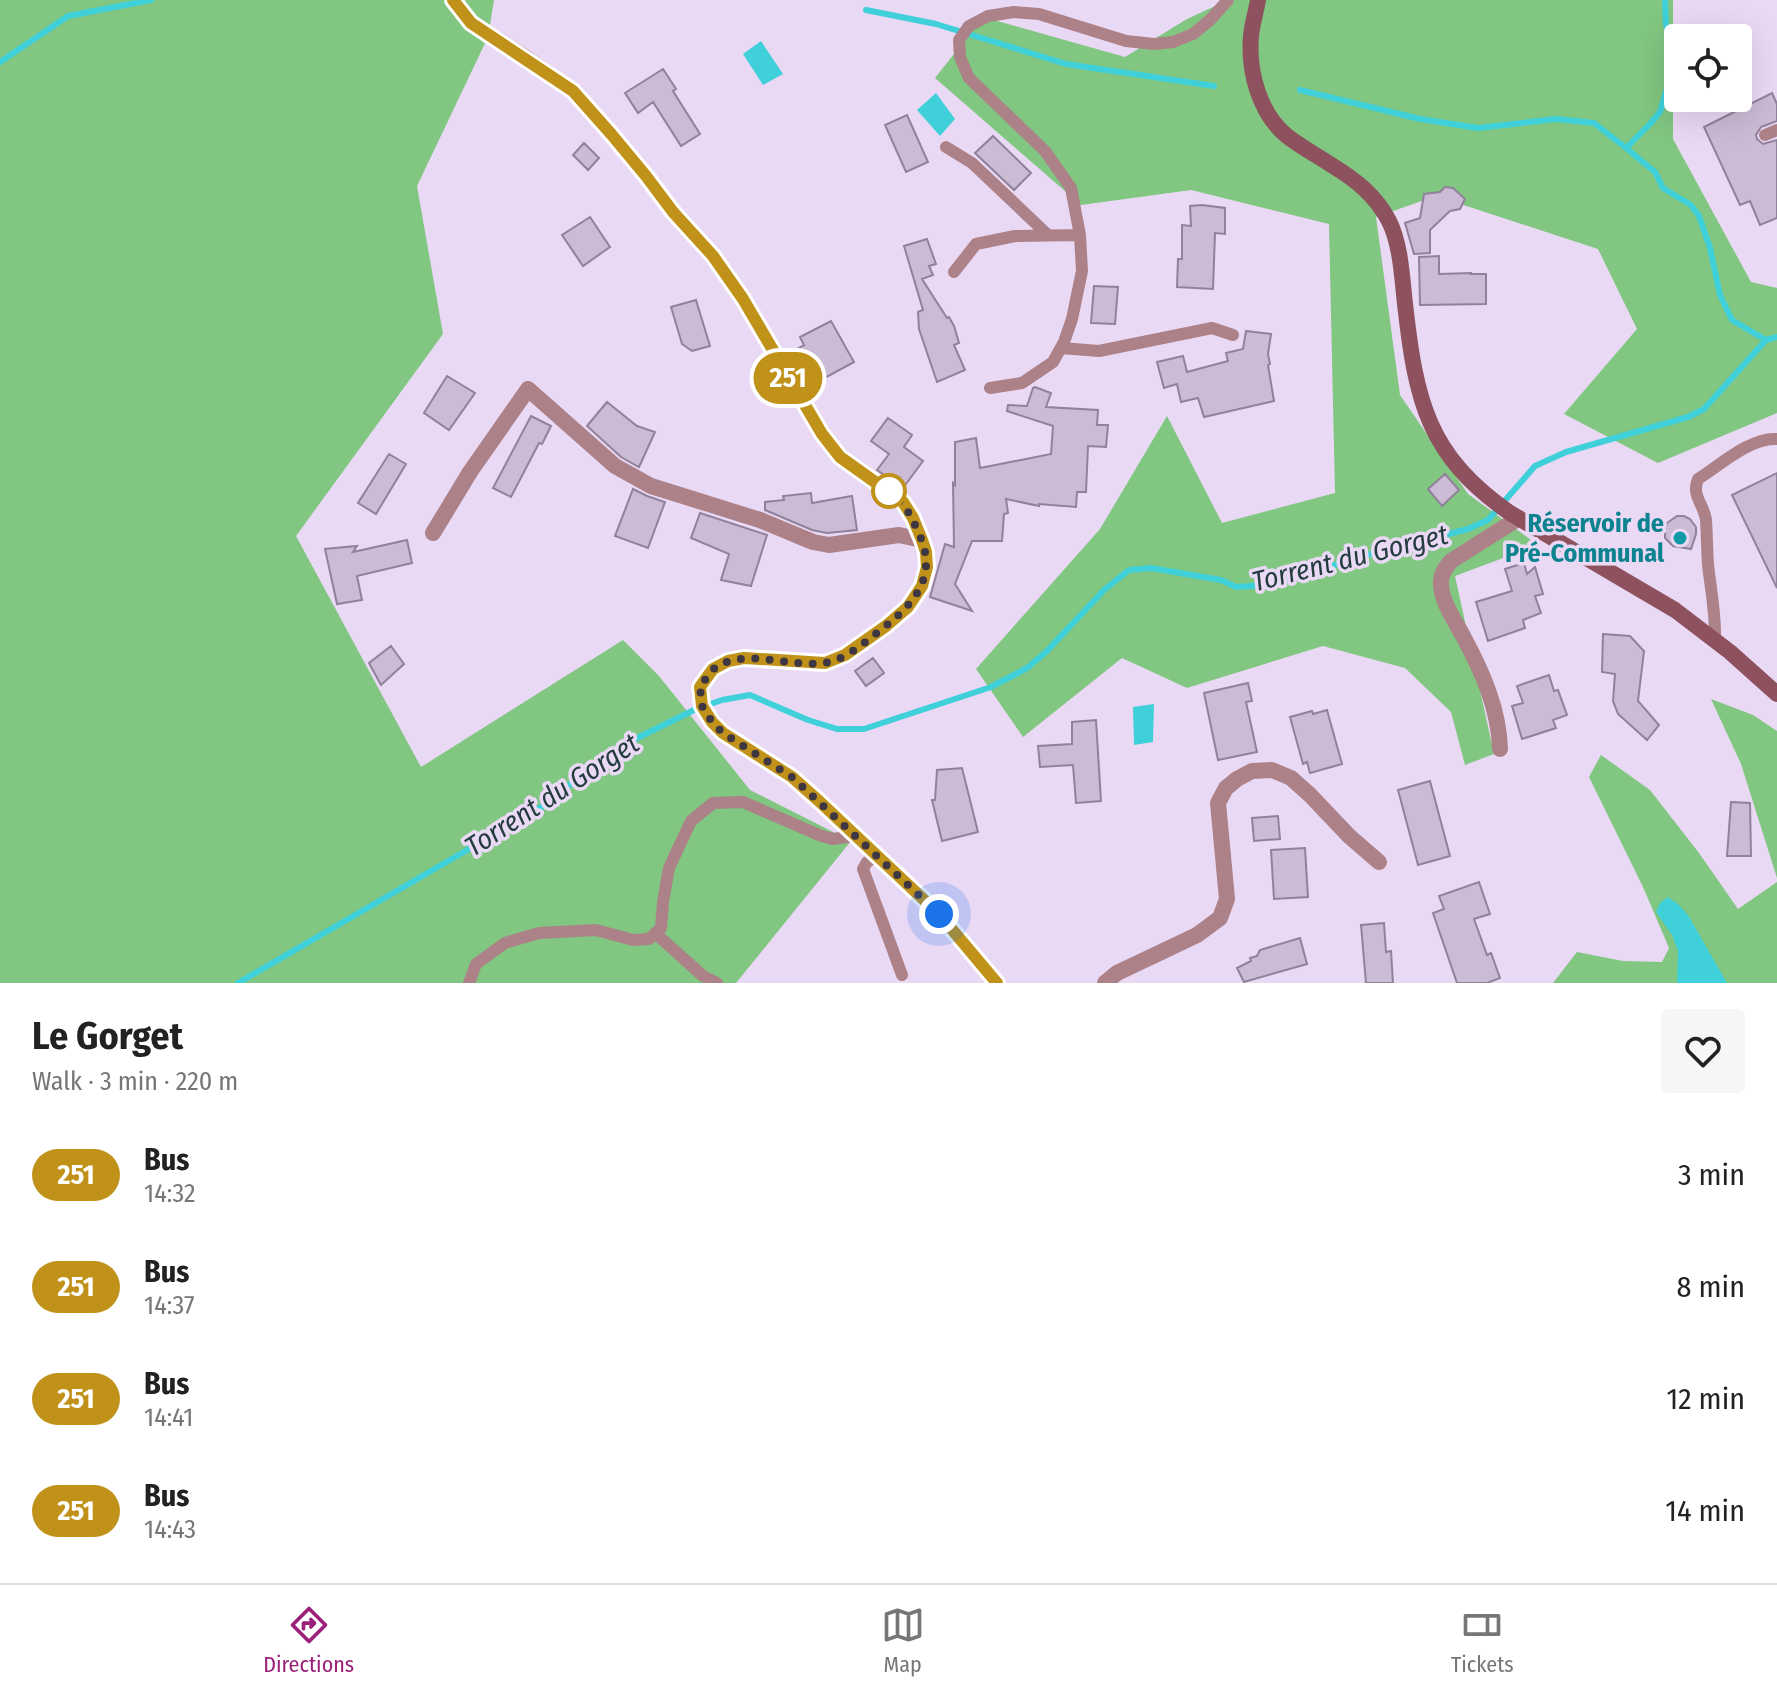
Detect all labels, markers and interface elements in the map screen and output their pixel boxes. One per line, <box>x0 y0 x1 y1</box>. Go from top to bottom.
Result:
map controls <box>1664 24 1752 112</box>
button: locate <box>1664 24 1752 112</box>
line badge: 251 <box>742 352 834 404</box>
text: 251 <box>769 361 807 394</box>
unlabelled marker <box>872 474 906 508</box>
place label: Réservoir de Pré-Communal <box>1505 508 1665 569</box>
water label: Torrent du Gorget <box>1249 518 1452 598</box>
marker: Réservoir de Pré-Communal <box>1671 529 1689 547</box>
water label: Torrent du Gorget <box>459 726 646 863</box>
your location <box>919 894 959 934</box>
button: heart <box>1661 1009 1745 1093</box>
text: Le Gorget <box>32 1013 183 1059</box>
text: Walk · 3 min · 220 m <box>32 1066 238 1097</box>
text: Bus <box>144 1142 189 1178</box>
text: 3 min <box>1678 1157 1745 1193</box>
text: 251 <box>57 1158 95 1191</box>
text: 14:32 <box>144 1178 195 1209</box>
text: Bus <box>144 1254 189 1290</box>
text: 8 min <box>1677 1269 1745 1305</box>
text: 251 <box>57 1270 95 1303</box>
text: 14:37 <box>144 1290 195 1321</box>
text: Bus <box>144 1366 189 1402</box>
text: 12 min <box>1667 1381 1745 1417</box>
text: 251 <box>57 1382 95 1415</box>
text: 14:41 <box>144 1402 193 1433</box>
text: Bus <box>144 1478 189 1514</box>
text: 14 min <box>1665 1493 1745 1529</box>
text: 251 <box>57 1494 95 1527</box>
text: 14:43 <box>144 1514 196 1545</box>
tab: Directions <box>263 1603 354 1678</box>
tab: Map <box>881 1603 925 1678</box>
tab: Tickets <box>1451 1603 1514 1678</box>

